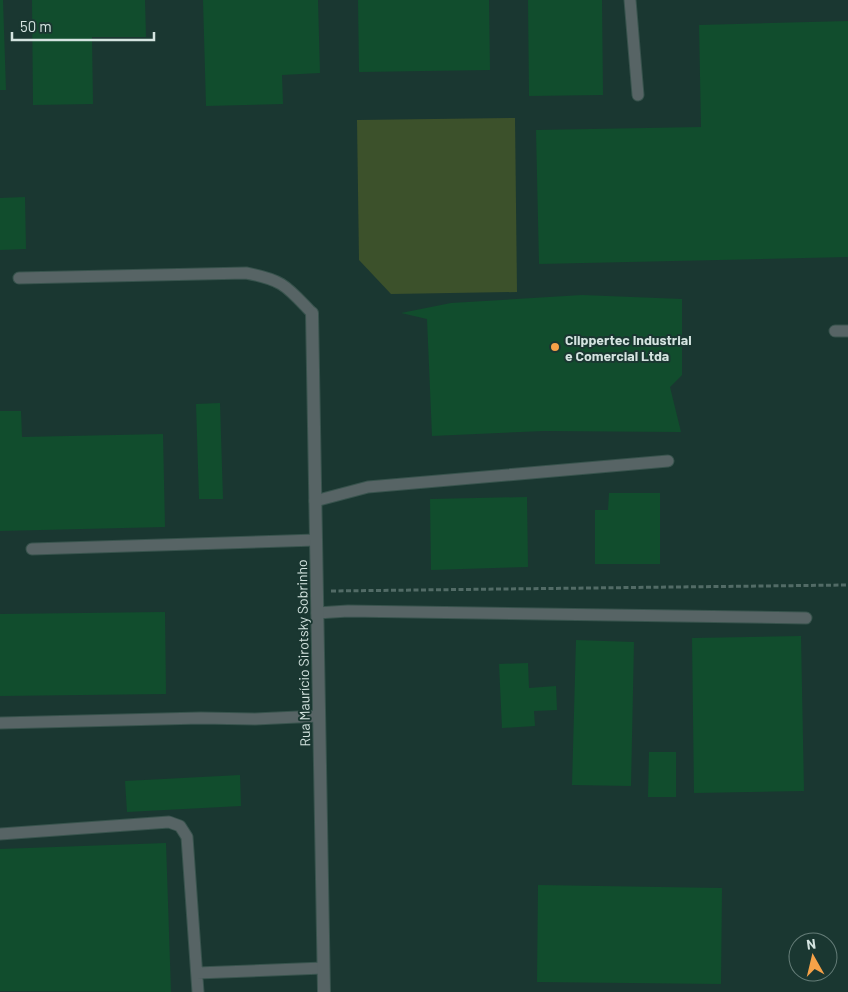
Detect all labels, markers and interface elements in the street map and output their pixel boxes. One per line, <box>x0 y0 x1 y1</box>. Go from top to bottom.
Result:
scale bar <box>12 10 155 42</box>
text: 50 m <box>20 17 52 35</box>
place label: Clippertec Industrial e Comercial Ltda <box>565 331 692 364</box>
marker: Clippertec Industrial e Comercial Ltda <box>549 341 561 353</box>
street label: Rua Maurício Sirotsky Sobrinho <box>293 559 313 747</box>
north arrow <box>788 932 838 982</box>
text: N <box>805 935 817 953</box>

